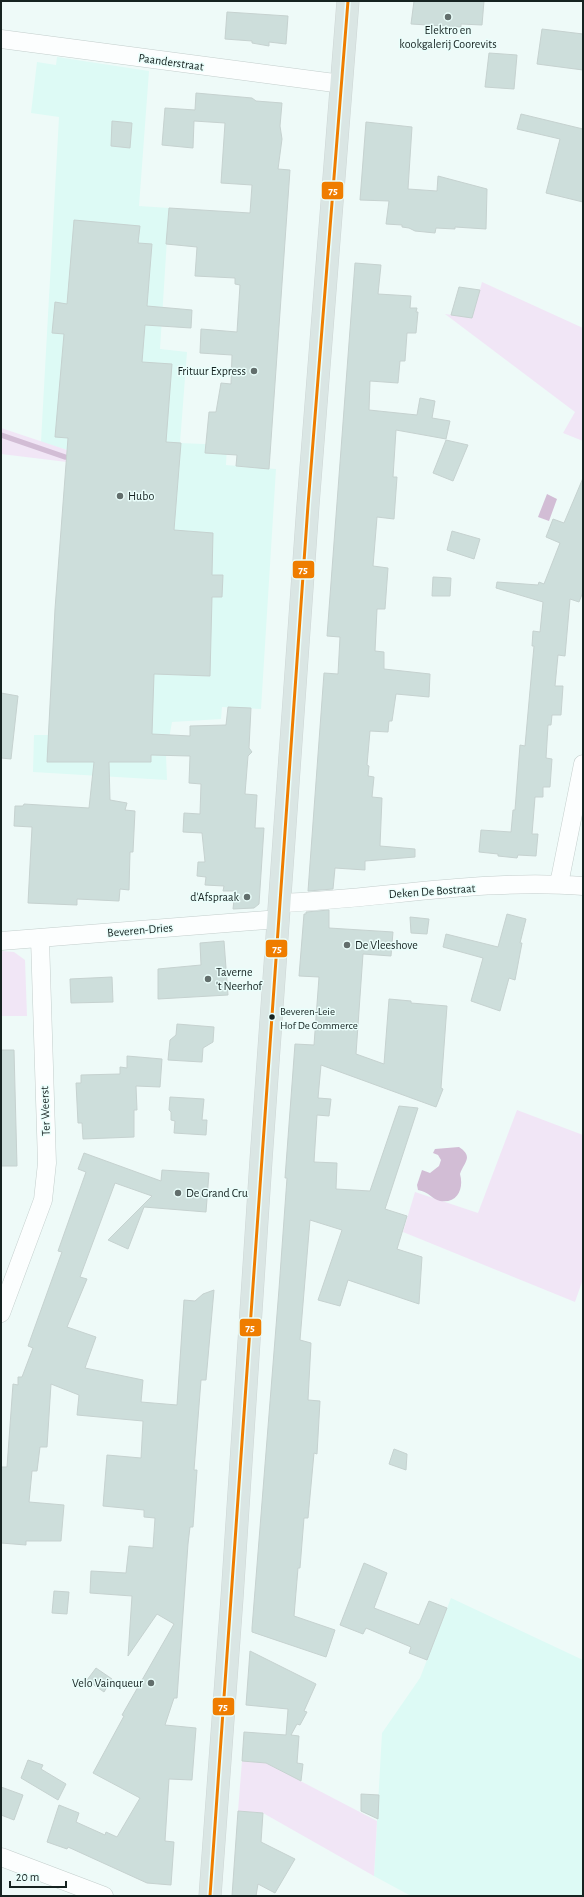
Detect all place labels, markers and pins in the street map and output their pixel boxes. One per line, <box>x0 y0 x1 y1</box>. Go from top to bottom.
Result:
marker: Elektro en kookgalerij Coorevits <box>443 12 453 22</box>
place label: Elektro en kookgalerij Coorevits <box>399 24 497 51</box>
place label: Frituur Express <box>177 365 246 377</box>
marker: Frituur Express <box>249 366 259 376</box>
place label: Hubo <box>128 490 154 502</box>
marker: Hubo <box>115 491 125 501</box>
place label: d'Afspraak <box>190 891 240 903</box>
marker: d'Afspraak <box>242 892 252 902</box>
place label: De Vleeshove <box>355 939 418 951</box>
marker: De Vleeshove <box>342 940 352 950</box>
place label: Taverne 't Neerhof <box>216 966 263 992</box>
marker: Taverne 't Neerhof <box>203 974 213 984</box>
place label: Beveren-Leie Hof De Commerce <box>280 1006 358 1031</box>
marker: Beveren-Leie Hof De Commerce <box>267 1012 277 1022</box>
place label: De Grand Cru <box>186 1187 248 1199</box>
marker: De Grand Cru <box>173 1188 183 1198</box>
place label: Velo Vainqueur <box>72 1677 143 1689</box>
marker: Velo Vainqueur <box>146 1678 156 1688</box>

